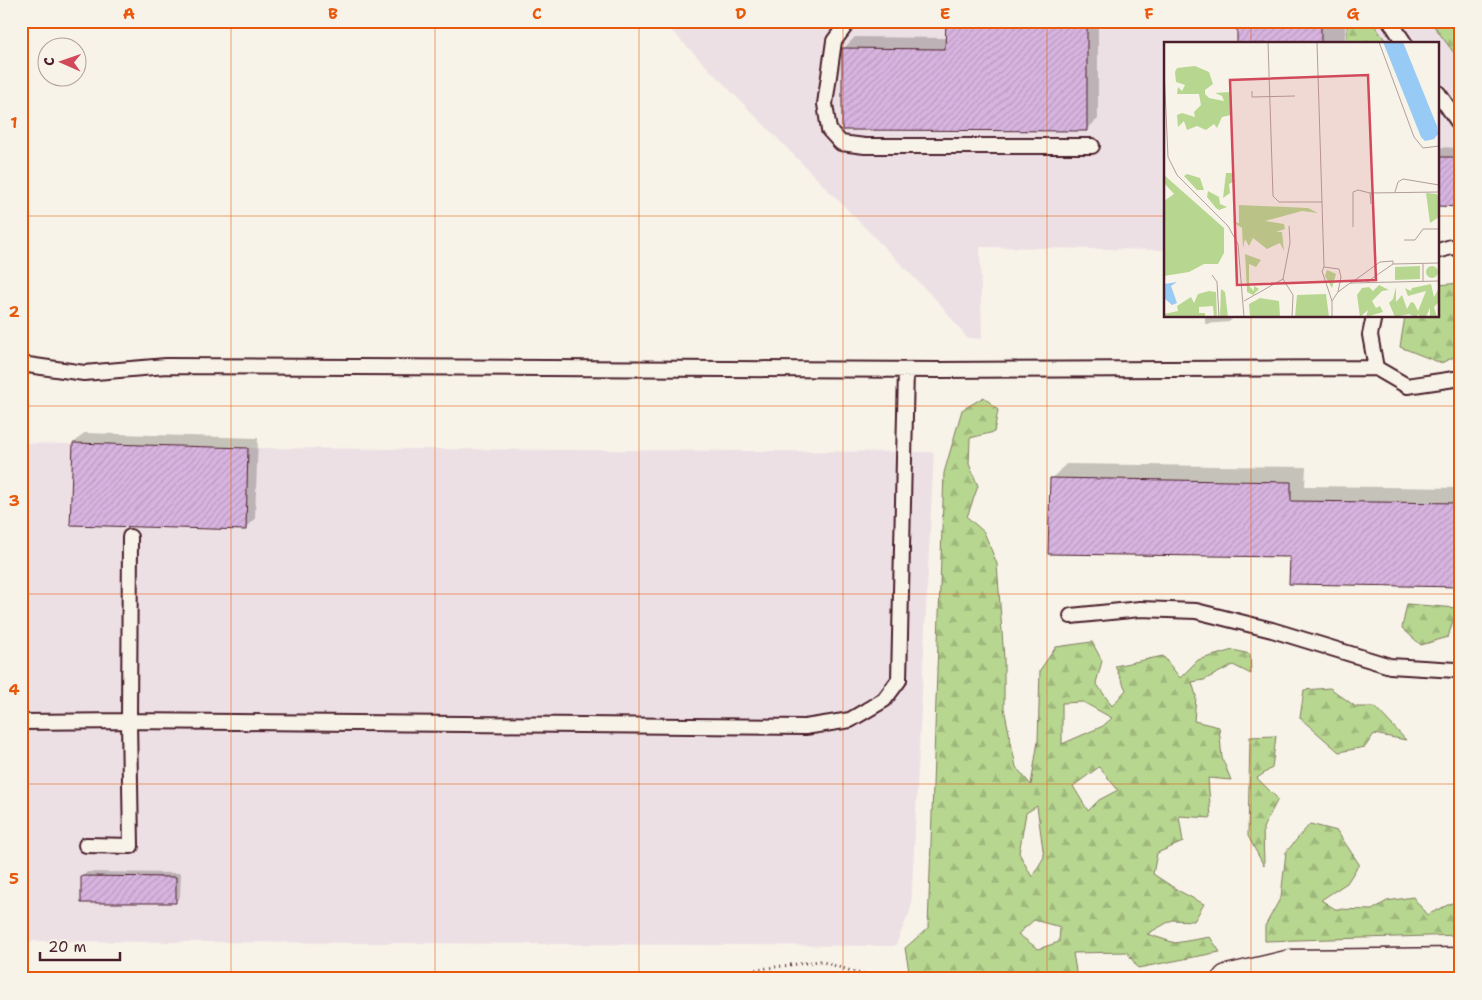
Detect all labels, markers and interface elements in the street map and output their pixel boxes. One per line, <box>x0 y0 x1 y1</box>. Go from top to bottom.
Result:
text: A <box>123 3 135 24</box>
text: B <box>328 3 338 24</box>
text: C <box>532 3 542 24</box>
text: D <box>735 3 747 24</box>
text: E <box>940 3 950 24</box>
text: F <box>1144 3 1154 24</box>
text: G <box>1347 3 1360 24</box>
north arrow <box>38 38 88 88</box>
inset map <box>1164 42 1440 318</box>
text: С <box>40 57 58 66</box>
text: 1 <box>10 112 18 133</box>
text: 2 <box>8 301 20 322</box>
text: 3 <box>8 490 20 511</box>
text: 4 <box>8 679 20 700</box>
text: 5 <box>9 868 19 889</box>
scale bar <box>40 930 120 962</box>
text: 20 m <box>48 937 87 957</box>

